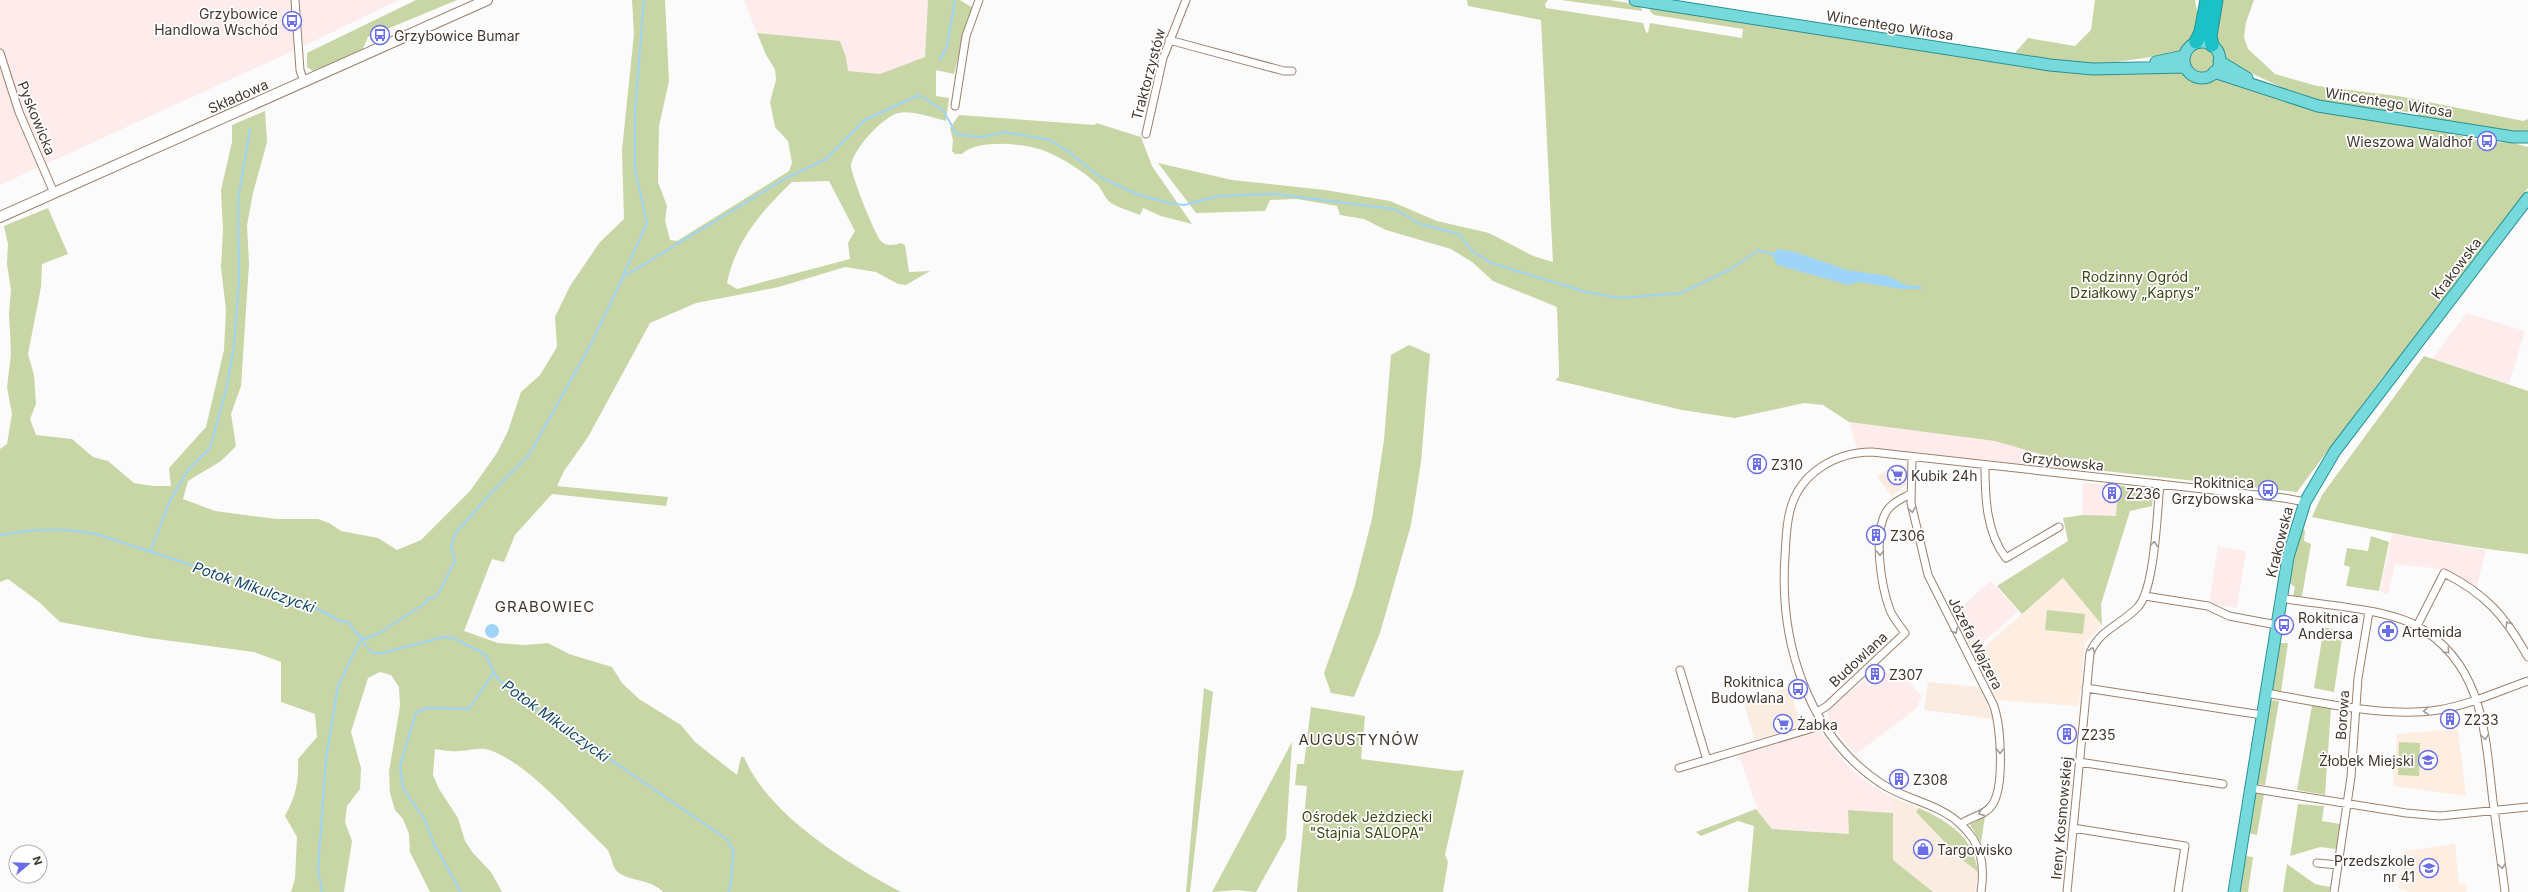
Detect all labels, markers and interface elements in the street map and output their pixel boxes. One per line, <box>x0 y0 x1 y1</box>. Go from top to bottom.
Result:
place label: Grzybowice Handlowa Wschód <box>154 5 278 38</box>
street label: Wincentego Witosa <box>1825 7 1955 43</box>
bus stop icon: Grzybowice Handlowa Wschód <box>281 10 303 32</box>
bus stop icon: Grzybowice Bumar <box>369 24 391 46</box>
street label: Traktorzystów <box>1128 26 1168 122</box>
place label: Grzybowice Bumar <box>394 27 520 44</box>
street label: Składowa <box>205 75 271 117</box>
street label: Pyskowicka <box>14 79 60 157</box>
street label: Wincentego Witosa <box>2324 84 2454 120</box>
bus stop icon: Wieszowa Waldhof <box>2476 130 2498 152</box>
place label: Wieszowa Waldhof <box>2347 133 2473 150</box>
street label: Krakowska <box>2427 234 2485 302</box>
park label: Rodzinny Ogród Działkowy „Kaprys” <box>2070 268 2200 301</box>
street label: Grzybowska <box>2021 448 2105 474</box>
building icon: Z310 <box>1746 453 1768 475</box>
place label: Z310 <box>1771 456 1803 473</box>
supermarket icon: Kubik 24h <box>1886 464 1908 486</box>
place label: Kubik 24h <box>1911 467 1977 484</box>
place label: Rokitnica Grzybowska <box>2172 474 2254 507</box>
bus stop icon: Rokitnica Grzybowska <box>2257 479 2279 501</box>
building icon: Z236 <box>2101 482 2123 504</box>
place label: Z236 <box>2126 485 2161 502</box>
street label: Krakowska <box>2262 505 2296 579</box>
one-way arrow <box>1908 507 1916 513</box>
building icon: Z306 <box>1865 524 1887 546</box>
place label: Z306 <box>1890 527 1925 544</box>
one-way arrow <box>2149 541 2158 547</box>
one-way arrow <box>1876 550 1884 556</box>
water label: Potok Mikulczycki <box>190 557 318 617</box>
street label: Józefa Wajzera <box>1945 594 2007 692</box>
district label: GRABOWIEC <box>495 597 595 616</box>
place label: Rokitnica Andersa <box>2298 609 2359 642</box>
bus stop icon: Rokitnica Andersa <box>2273 614 2295 636</box>
pharmacy icon: Artemida <box>2377 620 2399 642</box>
one-way arrow <box>2505 621 2512 628</box>
place label: Artemida <box>2402 623 2462 640</box>
one-way arrow <box>1951 627 1958 635</box>
street label: Budowlana <box>1826 628 1890 690</box>
one-way arrow <box>2087 646 2095 653</box>
one-way arrow <box>2442 646 2450 654</box>
building icon: Z307 <box>1864 663 1886 685</box>
place label: Z307 <box>1889 666 1923 683</box>
place label: Rokitnica Budowlana <box>1711 673 1784 706</box>
water label: Potok Mikulczycki <box>499 676 614 766</box>
bus stop icon: Rokitnica Budowlana <box>1787 678 1809 700</box>
street label: Borowa <box>2332 689 2352 741</box>
one-way arrow <box>2423 706 2429 715</box>
building icon: Z233 <box>2439 708 2461 730</box>
place label: Z233 <box>2464 711 2499 728</box>
supermarket icon: Żabka <box>1772 713 1794 735</box>
place label: Żabka <box>1797 716 1838 733</box>
building icon: Z235 <box>2056 723 2078 745</box>
place label: Z235 <box>2081 726 2116 743</box>
district label: AUGUSTYNÓW <box>1299 730 1419 749</box>
one-way arrow <box>2480 734 2489 740</box>
one-way arrow <box>1996 748 2004 754</box>
school or university icon: Żłobek Miejski <box>2417 749 2439 771</box>
place label: Żłobek Miejski <box>2319 752 2414 769</box>
street label: Ireny Kosmowskiej <box>2047 756 2075 880</box>
building icon: Z308 <box>1888 768 1910 790</box>
place label: Z308 <box>1913 771 1948 788</box>
park label: Ośrodek Jeżdziecki "Stajnia SALOPA" <box>1302 808 1432 841</box>
one-way arrow <box>1977 809 1984 817</box>
shop icon: Targowisko <box>1912 838 1934 860</box>
place label: Targowisko <box>1937 841 2013 858</box>
north arrow <box>8 844 48 884</box>
place label: Przedszkole nr 41 <box>2334 852 2415 885</box>
text: N <box>29 854 45 867</box>
school or university icon: Przedszkole nr 41 <box>2418 857 2440 879</box>
one-way arrow <box>2497 863 2506 869</box>

